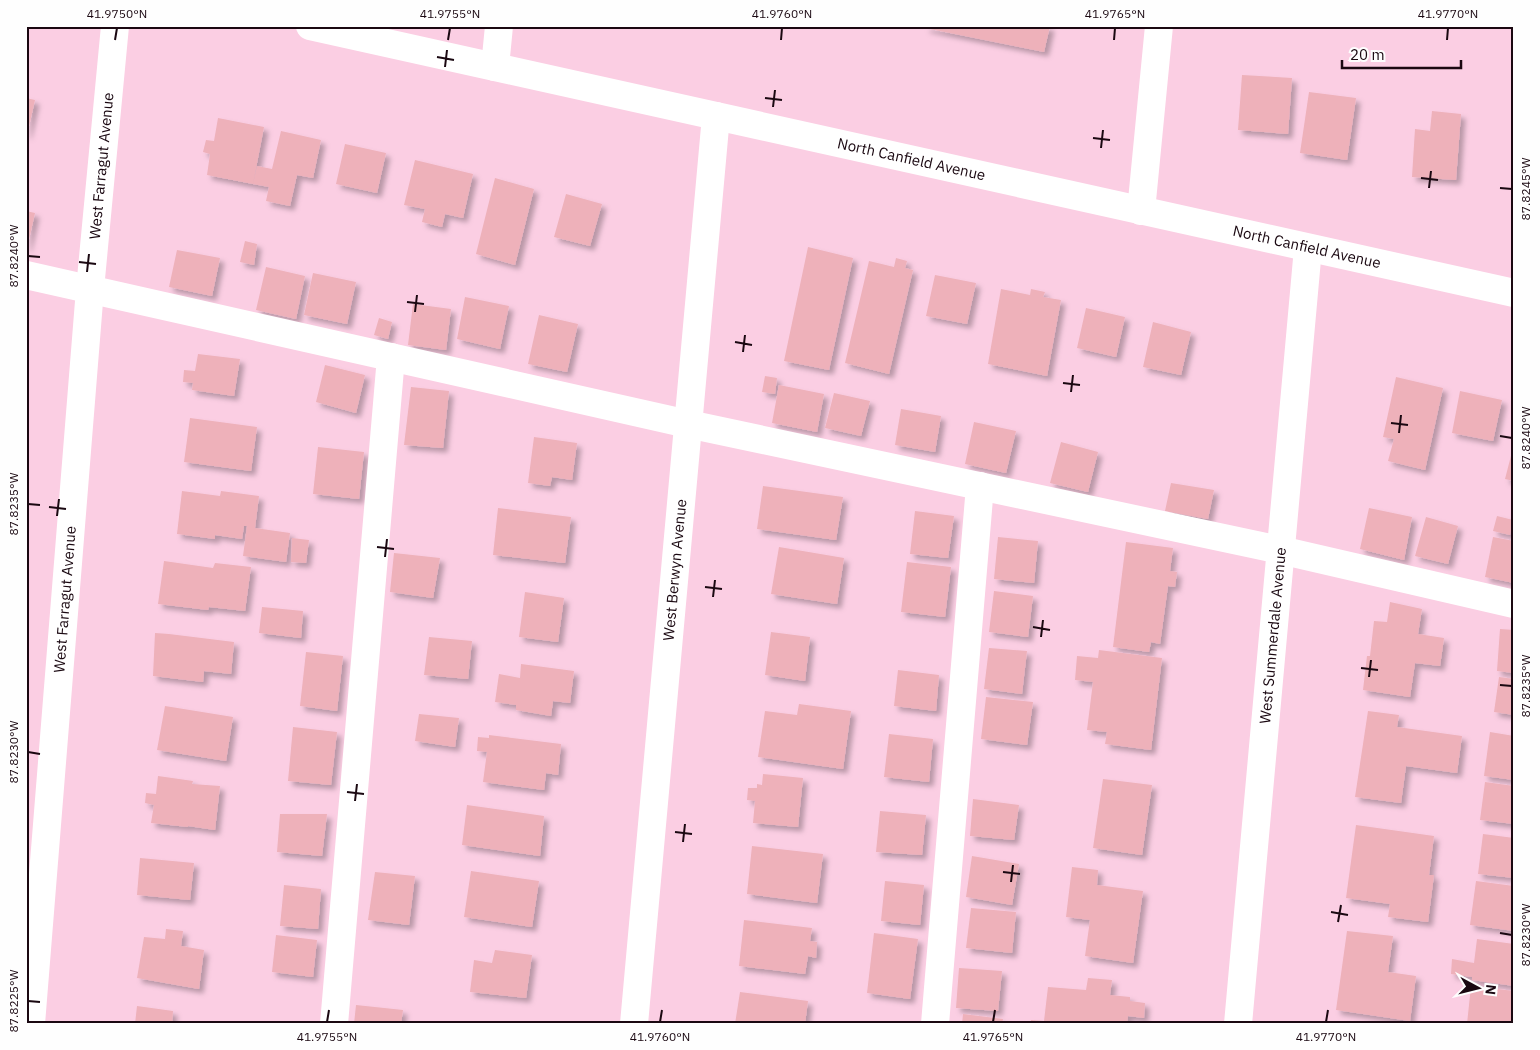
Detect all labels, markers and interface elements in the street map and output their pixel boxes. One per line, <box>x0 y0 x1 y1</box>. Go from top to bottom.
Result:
text: 41.9750°N <box>87 6 147 21</box>
text: 41.9755°N <box>420 6 480 21</box>
text: 41.9760°N <box>752 6 812 21</box>
text: 41.9765°N <box>1085 6 1145 21</box>
text: 41.9770°N <box>1418 6 1478 21</box>
scale bar <box>1342 38 1461 70</box>
text: 20 m <box>1350 45 1385 64</box>
street label: West Farragut Avenue <box>85 92 118 240</box>
street label: North Canfield Avenue <box>836 133 987 185</box>
text: 87.8245°W <box>1518 157 1533 220</box>
street label: North Canfield Avenue <box>1231 221 1383 272</box>
text: 87.8240°W <box>6 224 21 287</box>
text: 87.8240°W <box>1518 406 1533 469</box>
text: 87.8235°W <box>6 472 21 535</box>
street label: West Berwyn Avenue <box>659 498 690 642</box>
street label: West Farragut Avenue <box>49 525 80 674</box>
street label: West Summerdale Avenue <box>1255 546 1290 725</box>
text: 87.8235°W <box>1518 654 1533 717</box>
text: 87.8230°W <box>6 720 21 783</box>
text: 87.8230°W <box>1518 903 1533 966</box>
north arrow <box>1452 962 1502 1012</box>
text: 87.8225°W <box>6 969 21 1032</box>
text: N <box>1481 983 1500 996</box>
text: 41.9755°N <box>297 1029 357 1044</box>
text: 41.9760°N <box>630 1029 690 1044</box>
text: 41.9765°N <box>963 1029 1023 1044</box>
text: 41.9770°N <box>1296 1029 1356 1044</box>

